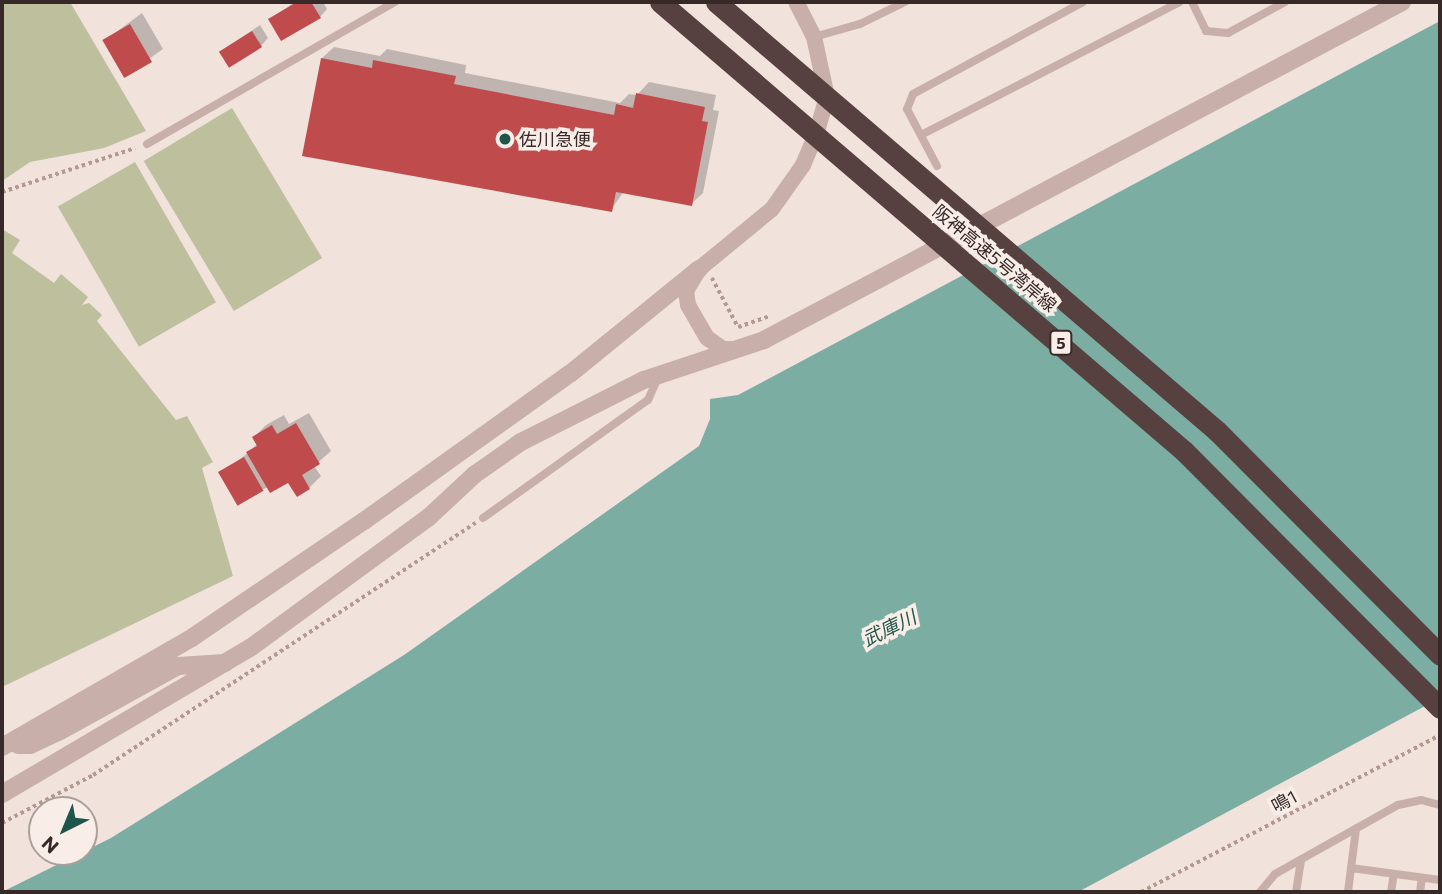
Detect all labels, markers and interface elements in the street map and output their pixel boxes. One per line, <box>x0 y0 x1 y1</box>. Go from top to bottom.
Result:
place label: 佐川急便 <box>519 128 591 150</box>
marker: 佐川急便 <box>497 131 513 147</box>
street label: 阪神高速5号湾岸線 <box>929 200 1061 316</box>
road number: 5 <box>1049 330 1073 356</box>
water label: 武庫川 <box>858 605 920 651</box>
street label: 鳴1 <box>1268 785 1300 817</box>
north arrow <box>28 796 98 866</box>
text: N <box>37 832 63 859</box>

